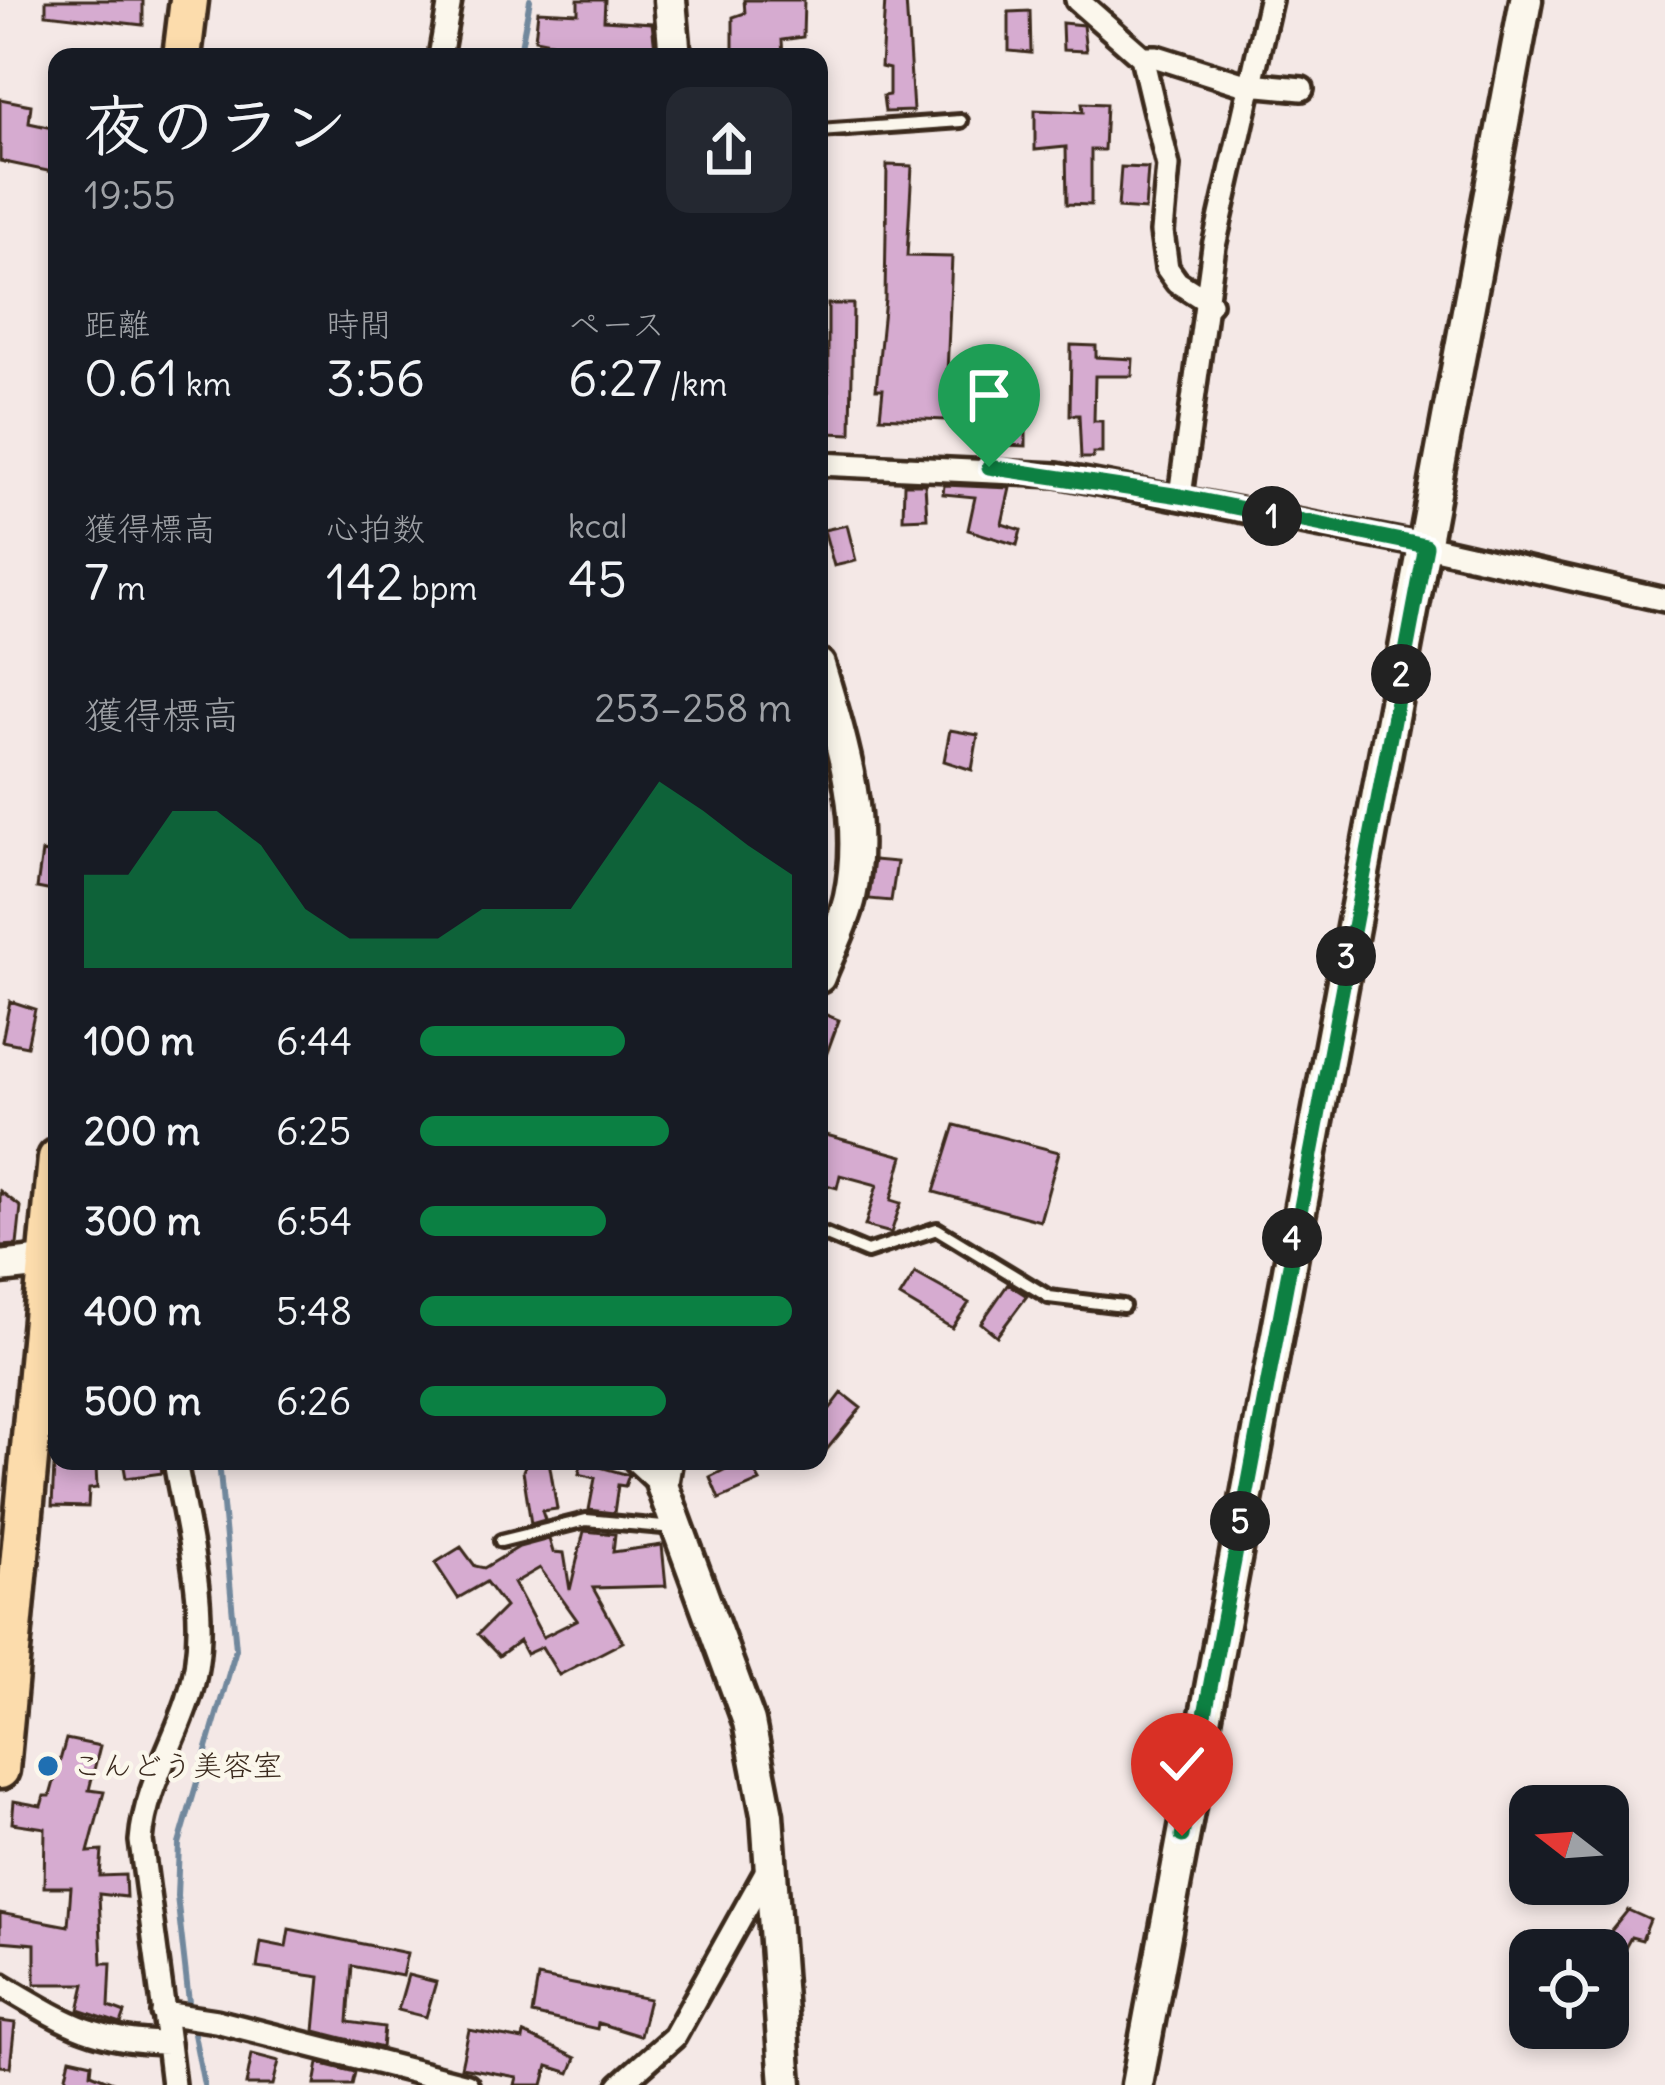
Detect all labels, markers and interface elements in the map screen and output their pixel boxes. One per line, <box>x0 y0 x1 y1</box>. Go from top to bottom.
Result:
text: 夜のラン <box>84 84 348 167</box>
button: share <box>666 87 792 213</box>
text: 19:55 <box>84 171 176 220</box>
text: 距離 <box>84 303 150 345</box>
text: 時間 <box>326 303 392 345</box>
text: ペース <box>568 303 665 345</box>
pin <box>938 344 1040 467</box>
text: 0.61 <box>84 346 178 410</box>
text: 3:56 <box>326 346 425 410</box>
text: 6:27 <box>568 346 662 410</box>
icon: arrive <box>956 362 1022 428</box>
text: km <box>178 363 231 405</box>
text: /km <box>662 363 728 405</box>
pin: 1 <box>1242 486 1302 546</box>
text: 1 <box>1265 495 1279 537</box>
text: kcal <box>568 505 627 547</box>
text: 獲得標高 <box>84 507 216 549</box>
text: 心拍数 <box>326 507 425 549</box>
text: 45 <box>568 547 627 611</box>
text: 7 <box>84 550 109 614</box>
text: 142 <box>326 550 404 614</box>
text: m <box>109 567 146 609</box>
text: bpm <box>404 567 478 609</box>
pin: 2 <box>1371 644 1431 704</box>
text: 2 <box>1392 653 1410 695</box>
text: 253–258 m <box>594 684 792 733</box>
text: 獲得標高 <box>84 691 240 740</box>
pin: 3 <box>1316 926 1376 986</box>
text: 3 <box>1337 935 1355 977</box>
text: 100 m <box>84 1017 194 1066</box>
text: 6:44 <box>276 1017 352 1066</box>
text: 200 m <box>84 1107 200 1156</box>
text: 6:25 <box>276 1107 351 1156</box>
text: 300 m <box>84 1197 201 1246</box>
text: 6:54 <box>276 1197 352 1246</box>
pin: 4 <box>1262 1208 1322 1268</box>
text: 4 <box>1282 1217 1302 1259</box>
text: 400 m <box>84 1287 201 1336</box>
text: 5:48 <box>276 1287 352 1336</box>
text: 500 m <box>84 1377 201 1426</box>
text: 6:26 <box>276 1377 351 1426</box>
pin: 5 <box>1210 1491 1270 1551</box>
text: 5 <box>1231 1500 1249 1542</box>
pin <box>1131 1713 1233 1836</box>
icon: check <box>1149 1731 1215 1797</box>
place label: こんどう美容室 <box>72 1746 283 1784</box>
marker: こんどう美容室 <box>35 1753 61 1779</box>
north arrow <box>1509 1785 1629 1905</box>
map controls <box>1509 1785 1629 2049</box>
button: locate <box>1509 1929 1629 2049</box>

